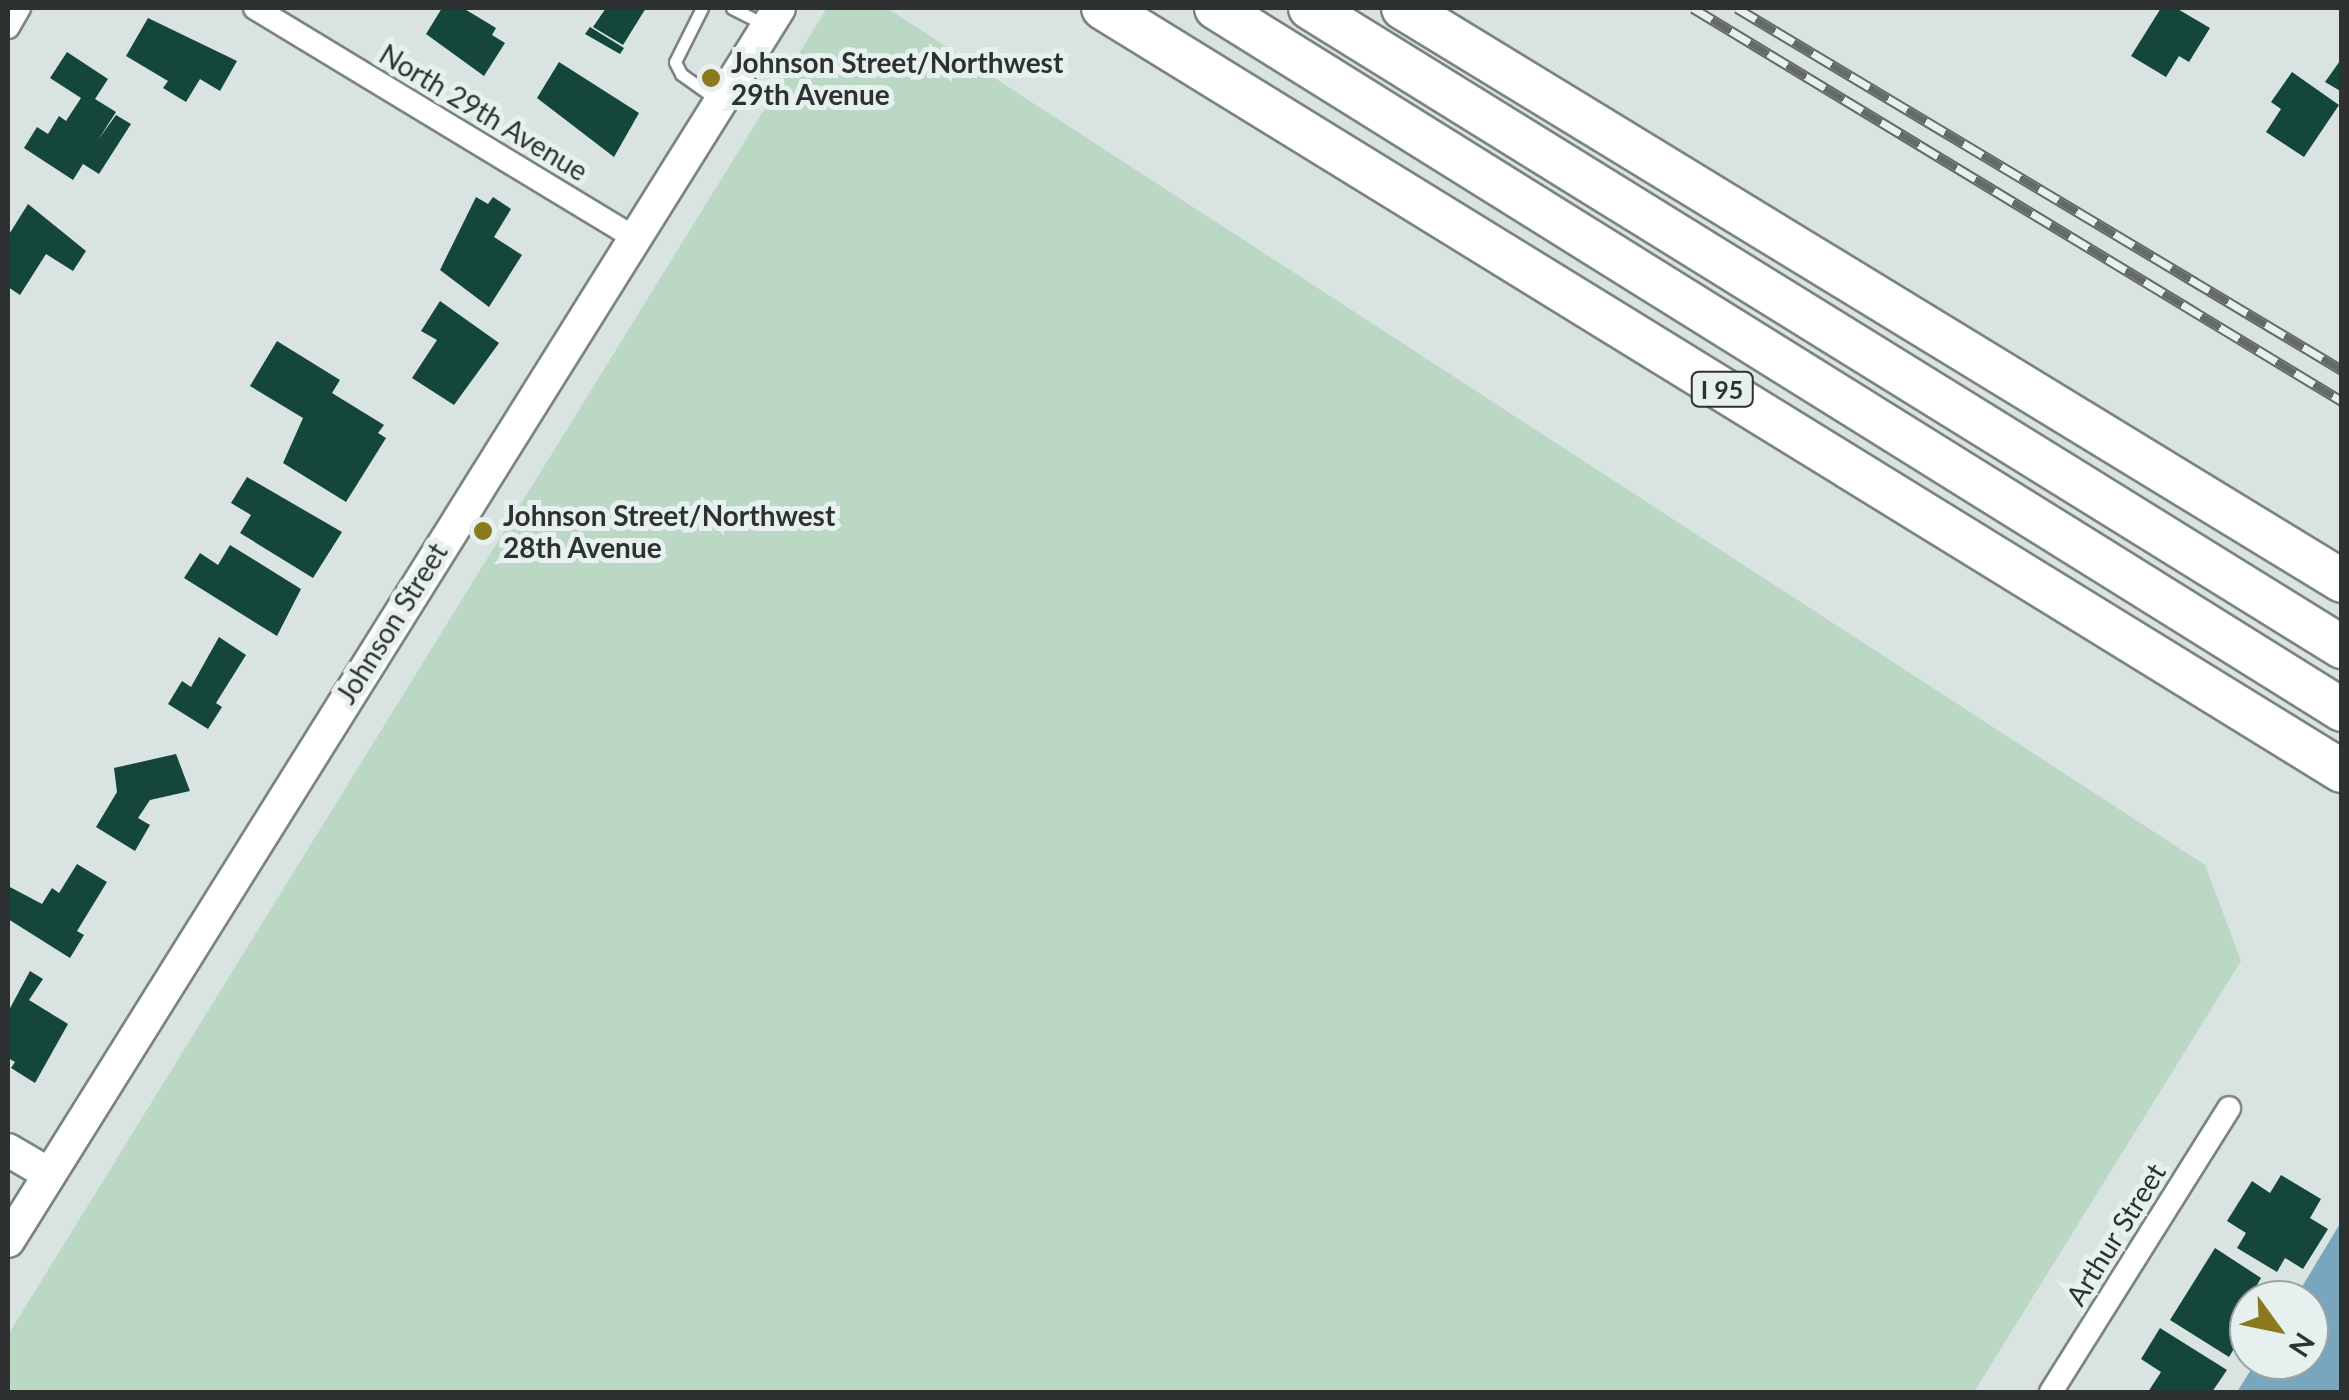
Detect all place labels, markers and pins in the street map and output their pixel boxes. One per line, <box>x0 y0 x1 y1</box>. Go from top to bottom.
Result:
place label: Johnson Street/Northwest 29th Avenue <box>731 45 1063 111</box>
marker: Johnson Street/Northwest 29th Avenue <box>700 67 722 89</box>
place label: Johnson Street/Northwest 28th Avenue <box>503 498 835 564</box>
marker: Johnson Street/Northwest 28th Avenue <box>472 520 494 542</box>

